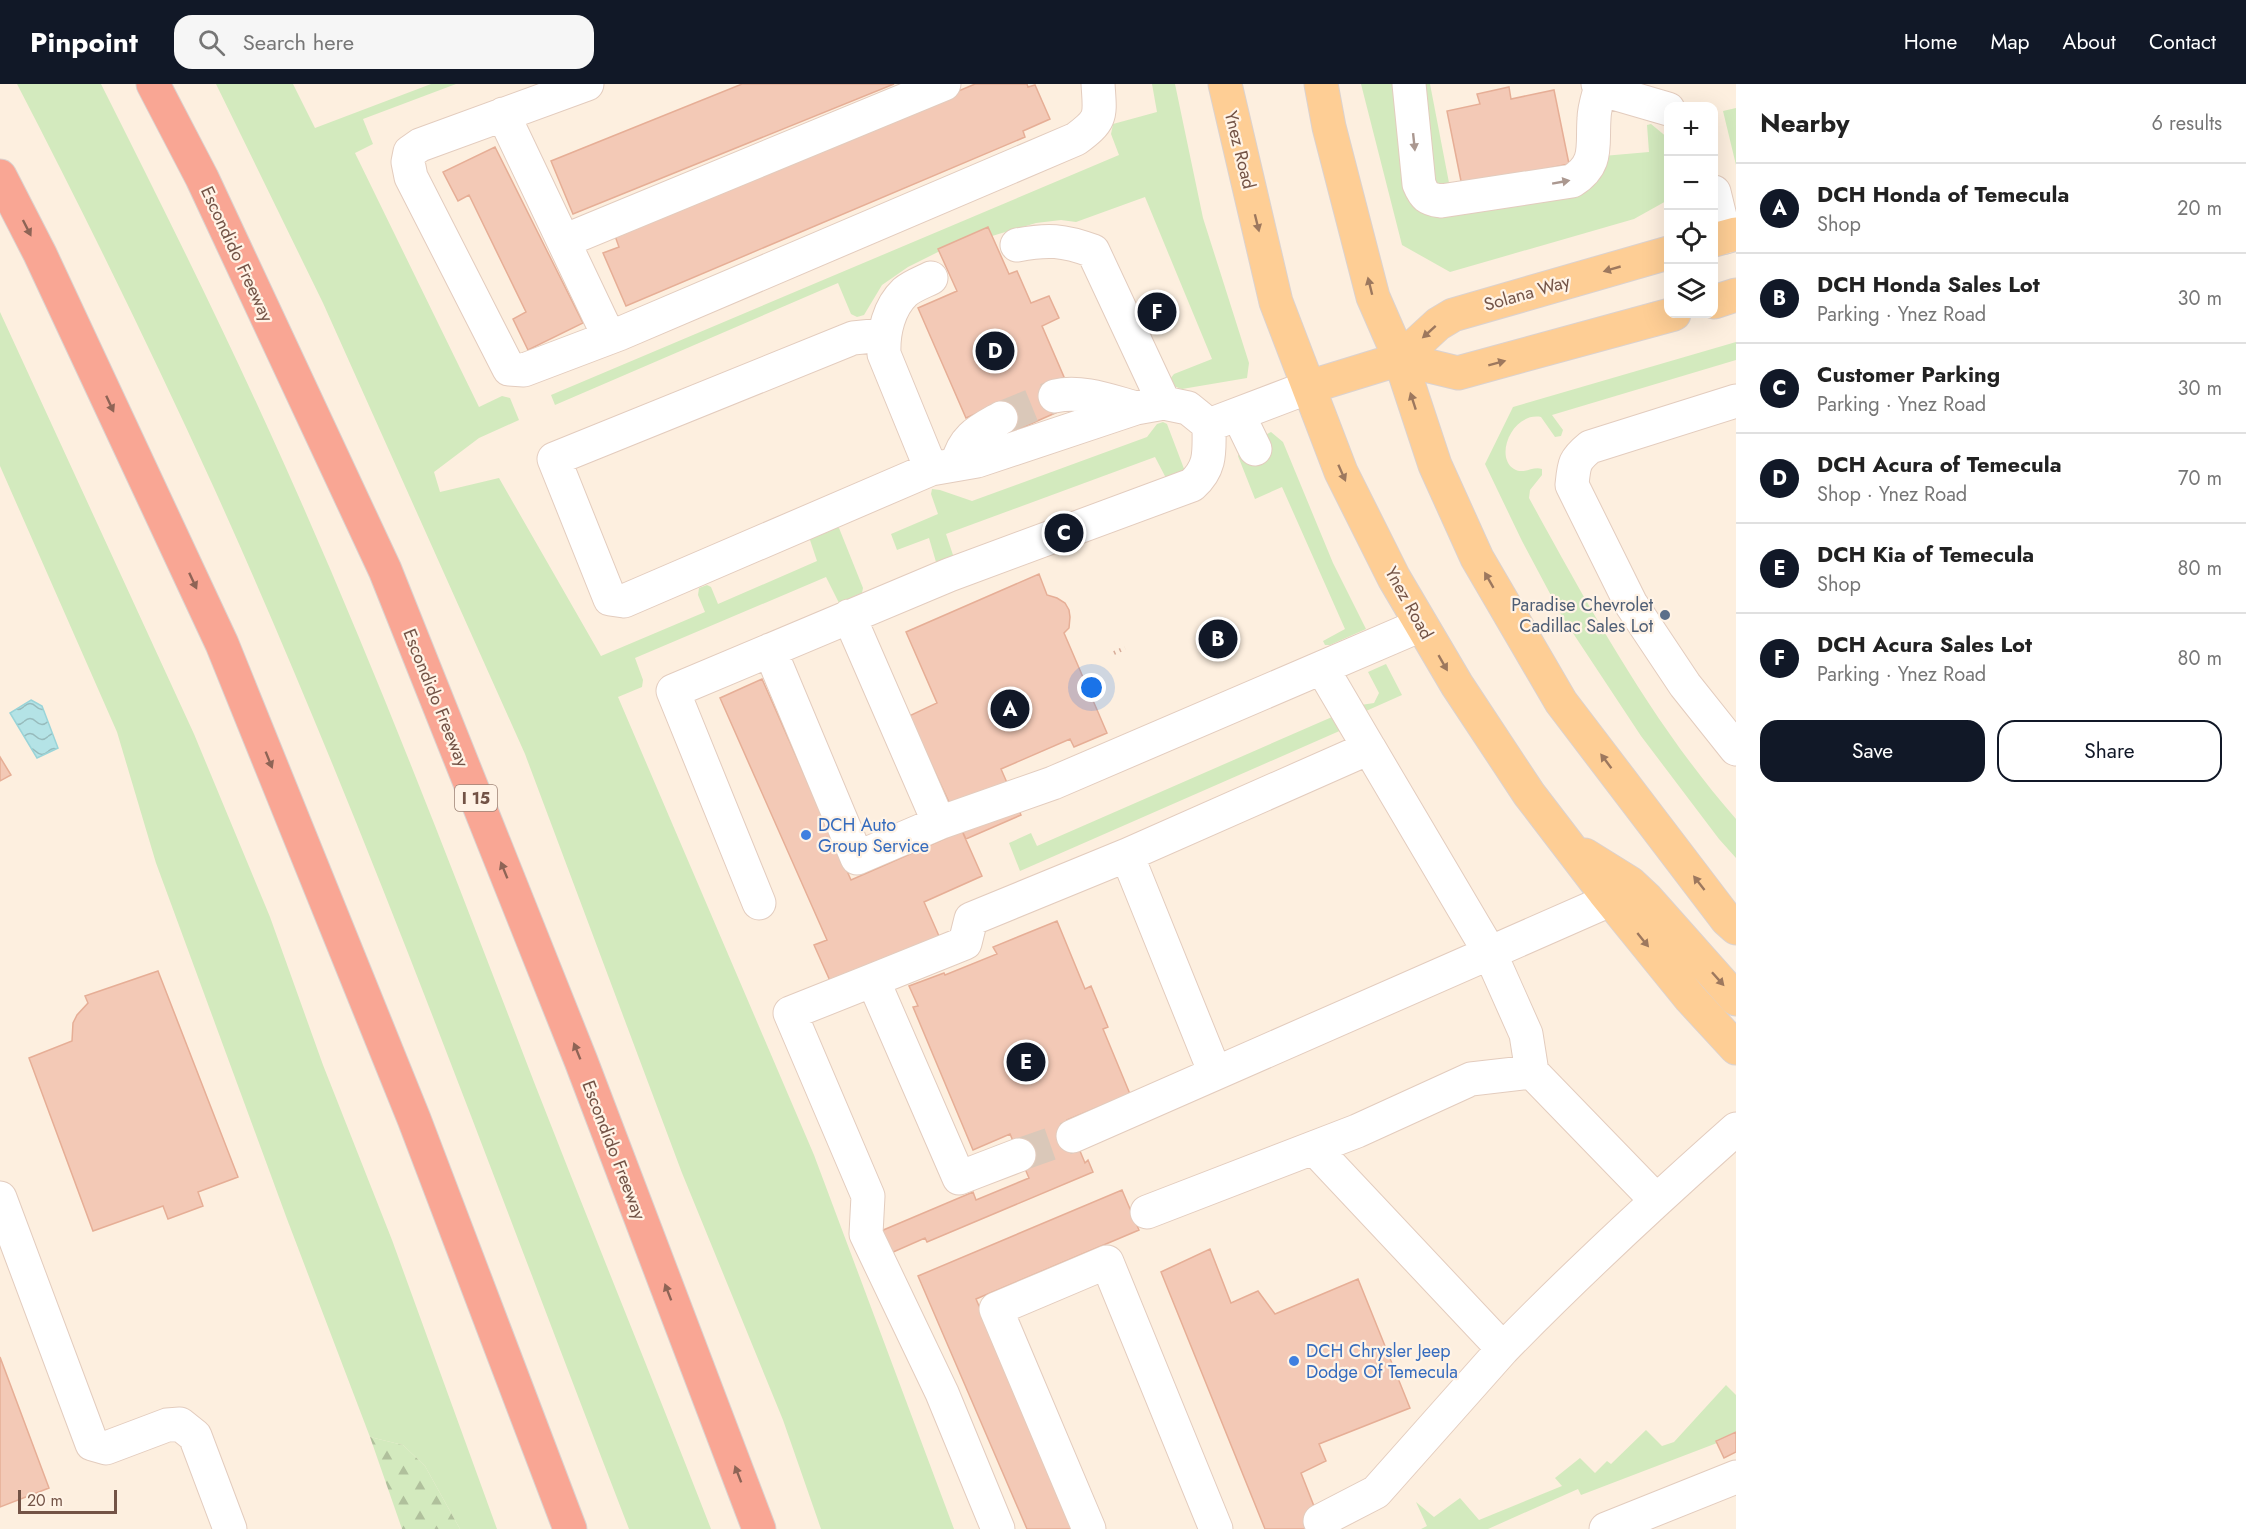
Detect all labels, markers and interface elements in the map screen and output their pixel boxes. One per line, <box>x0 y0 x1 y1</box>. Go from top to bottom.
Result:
search box <box>174 15 594 69</box>
text: Pinpoint <box>30 22 138 63</box>
icon: search <box>195 26 228 59</box>
text: Search here <box>243 26 354 58</box>
text: Home <box>1904 27 1957 57</box>
text: Map <box>1990 27 2030 57</box>
text: About <box>2063 27 2116 57</box>
text: Contact <box>2149 27 2216 57</box>
map controls <box>1664 102 1718 318</box>
button: + <box>1664 102 1718 156</box>
text: Nearby <box>1760 104 1849 142</box>
street label: Ynez Road <box>1218 108 1262 192</box>
text: 6 results <box>2152 109 2222 138</box>
one-way arrow <box>1409 133 1419 152</box>
button: − <box>1664 156 1718 210</box>
one-way arrow <box>1552 178 1571 187</box>
text: DCH Honda of Temecula <box>1817 178 2069 210</box>
street label: Escondido Freeway <box>194 182 280 326</box>
text: A <box>1772 194 1787 223</box>
text: 20 m <box>2177 194 2222 223</box>
button: locate <box>1664 210 1718 264</box>
text: Shop <box>1817 210 1861 239</box>
one-way arrow <box>1253 213 1263 232</box>
one-way arrow <box>22 220 32 237</box>
button: layers <box>1664 264 1718 318</box>
one-way arrow <box>1603 265 1621 274</box>
street label: Solana Way <box>1481 268 1573 318</box>
text: DCH Honda Sales Lot <box>1817 268 2040 300</box>
one-way arrow <box>1364 276 1374 295</box>
text: B <box>1773 284 1786 313</box>
text: 30 m <box>2177 284 2222 313</box>
pin: F <box>1138 290 1176 334</box>
text: Parking · Ynez Road <box>1817 300 1986 329</box>
one-way arrow <box>1422 325 1437 339</box>
pin: D <box>976 328 1014 374</box>
one-way arrow <box>1488 358 1506 367</box>
text: Customer Parking <box>1817 358 2000 390</box>
text: C <box>1772 374 1787 403</box>
text: 30 m <box>2177 374 2222 403</box>
text: Parking · Ynez Road <box>1817 390 1986 419</box>
one-way arrow <box>1408 392 1418 410</box>
one-way arrow <box>106 396 115 413</box>
text: DCH Acura of Temecula <box>1817 448 2062 480</box>
one-way arrow <box>1337 464 1346 481</box>
text: D <box>1772 464 1787 493</box>
text: 70 m <box>2178 464 2222 493</box>
text: Shop · Ynez Road <box>1817 480 1967 509</box>
pin: C <box>1044 510 1084 556</box>
text: DCH Kia of Temecula <box>1817 538 2034 570</box>
text: E <box>1773 554 1786 583</box>
text: 80 m <box>2177 554 2222 583</box>
street label: Ynez Road <box>1378 562 1440 644</box>
text: Shop <box>1817 570 1861 599</box>
one-way arrow <box>188 572 197 589</box>
one-way arrow <box>1484 572 1495 588</box>
place label: Paradise Chevrolet Cadillac Sales Lot <box>1511 592 1654 639</box>
marker: Paradise Chevrolet Cadillac Sales Lot <box>1658 608 1672 622</box>
pin: B <box>1198 616 1238 662</box>
street label: Escondido Freeway <box>396 625 476 771</box>
text: DCH Acura Sales Lot <box>1817 628 2032 660</box>
text: F <box>1774 644 1785 673</box>
text: 80 m <box>2177 644 2222 673</box>
one-way arrow <box>1438 655 1449 671</box>
text: Parking · Ynez Road <box>1817 660 1986 689</box>
your location <box>1077 673 1106 702</box>
pin: A <box>990 686 1030 732</box>
button: Save <box>1760 720 1985 782</box>
button: Share <box>1997 720 2222 782</box>
one-way arrow <box>264 752 274 770</box>
one-way arrow <box>1600 754 1612 769</box>
road number: I 15 <box>455 785 497 811</box>
place label: DCH Auto Group Service <box>818 812 929 859</box>
marker: DCH Auto Group Service <box>799 828 813 842</box>
one-way arrow <box>499 861 508 879</box>
one-way arrow <box>1693 875 1705 891</box>
one-way arrow <box>1637 932 1650 948</box>
one-way arrow <box>1711 971 1725 986</box>
pin: E <box>1006 1040 1046 1084</box>
one-way arrow <box>571 1042 581 1060</box>
street label: Escondido Freeway <box>576 1077 653 1223</box>
one-way arrow <box>663 1283 673 1301</box>
place label: DCH Chrysler Jeep Dodge Of Temecula <box>1306 1338 1458 1385</box>
marker: DCH Chrysler Jeep Dodge Of Temecula <box>1287 1354 1301 1368</box>
one-way arrow <box>733 1465 743 1483</box>
scale bar <box>18 1487 117 1514</box>
text: 20 m <box>27 1489 63 1512</box>

